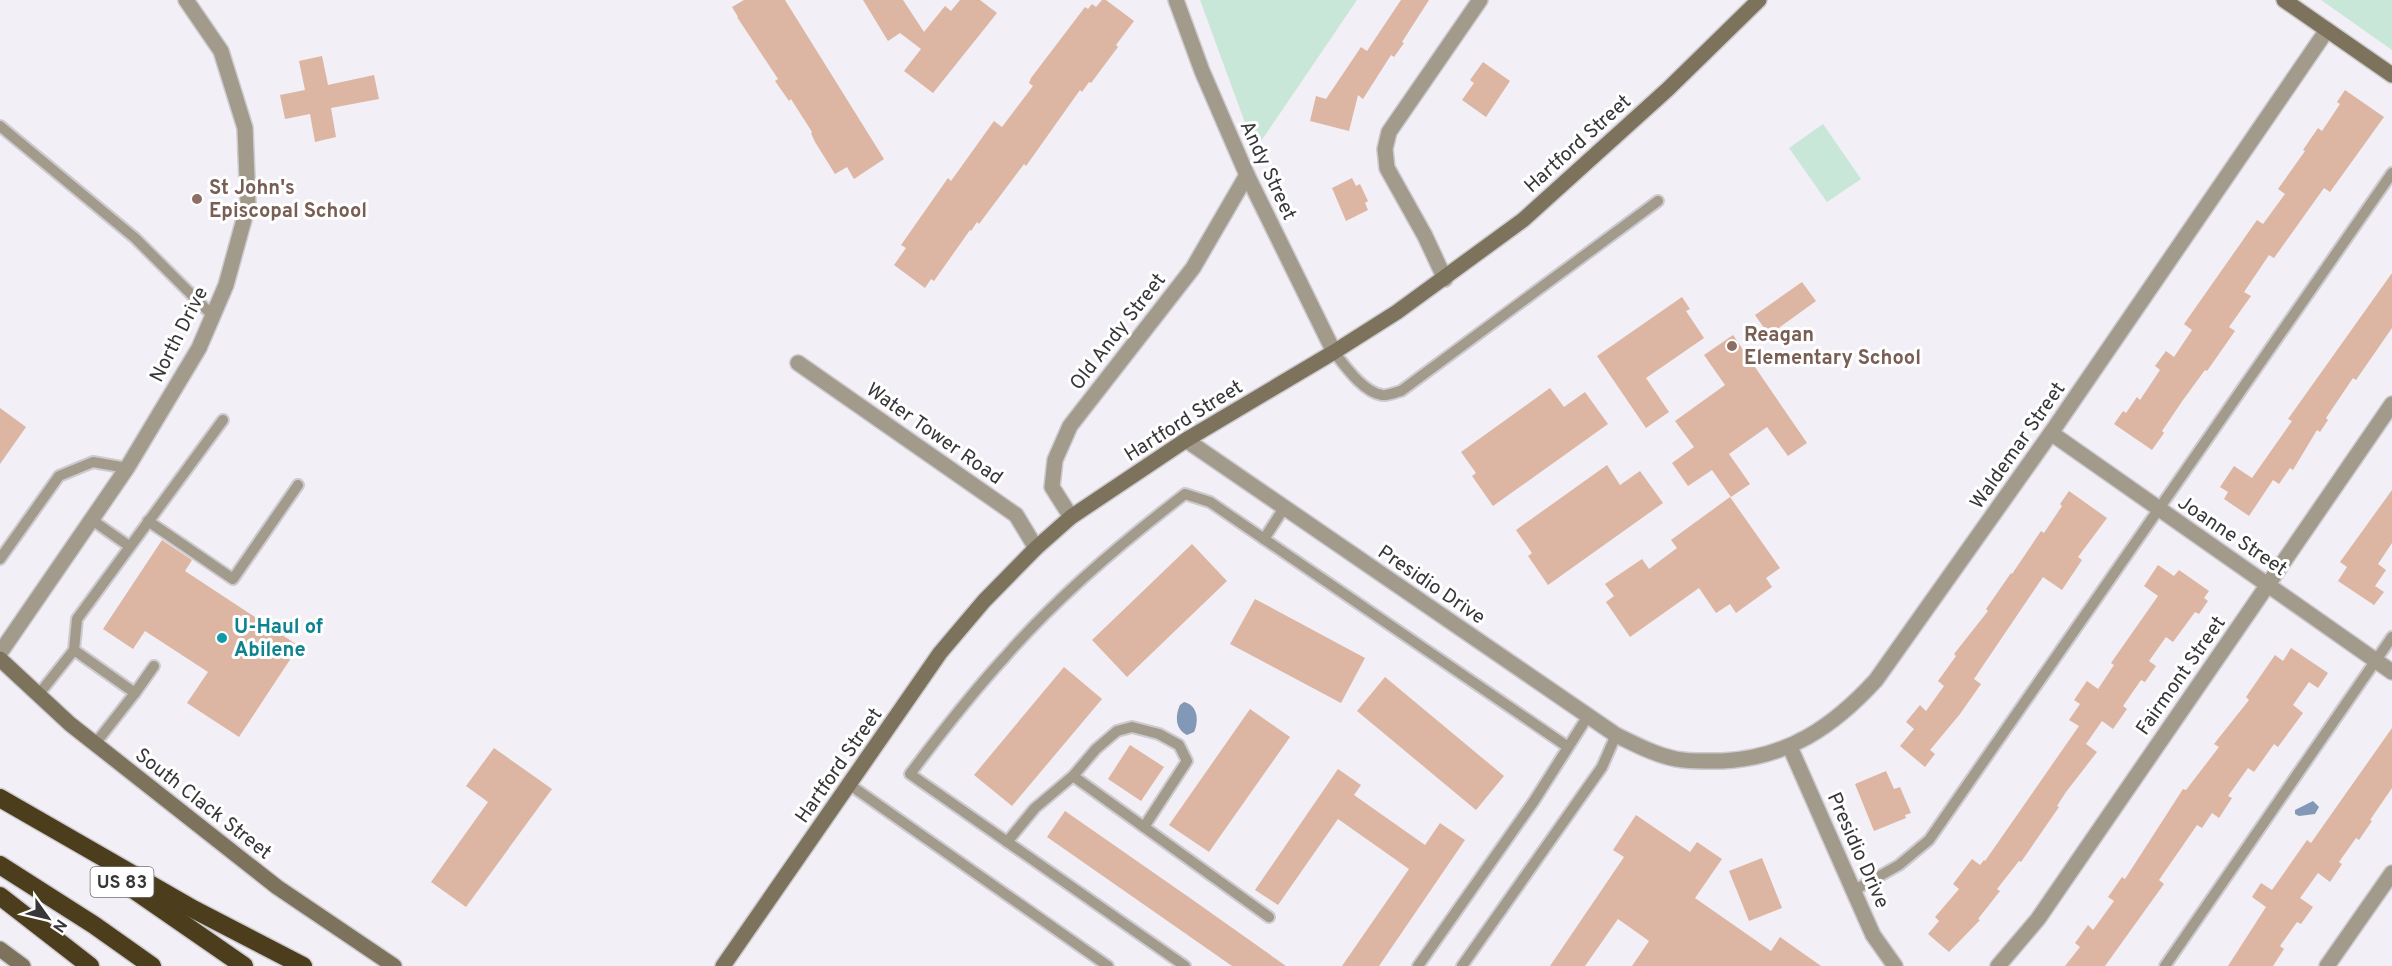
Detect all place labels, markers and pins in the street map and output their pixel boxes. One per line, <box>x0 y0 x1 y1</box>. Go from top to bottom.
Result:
place label: St John's Episcopal School <box>209 176 367 225</box>
marker: St John's Episcopal School <box>190 192 204 206</box>
place label: Reagan Elementary School <box>1744 323 1921 372</box>
marker: Reagan Elementary School <box>1725 339 1739 353</box>
place label: U-Haul of Abilene <box>234 615 323 664</box>
marker: U-Haul of Abilene <box>215 631 229 645</box>

